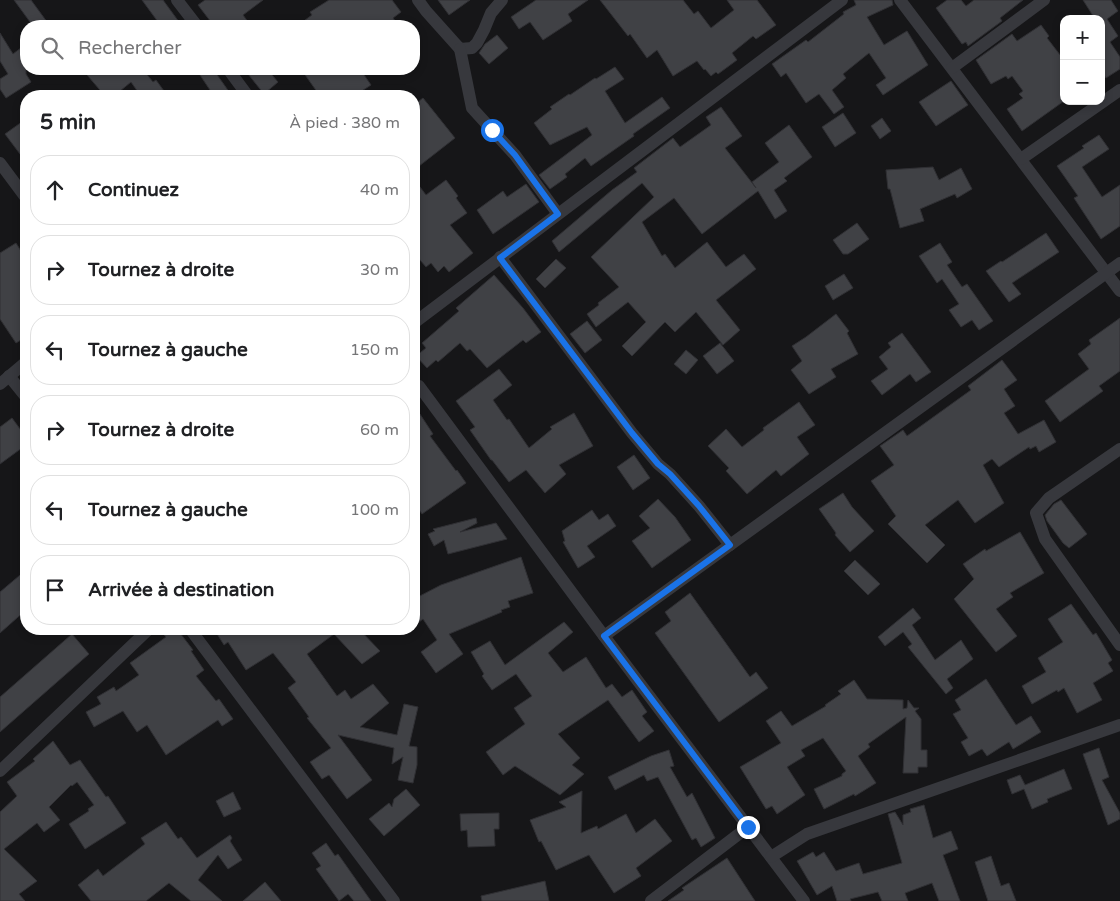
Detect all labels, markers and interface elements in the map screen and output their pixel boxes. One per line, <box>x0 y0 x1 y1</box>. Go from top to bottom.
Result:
map controls <box>1060 15 1105 105</box>
button: + <box>1060 15 1105 60</box>
search box <box>20 20 420 75</box>
icon: search <box>38 34 66 62</box>
text: Rechercher <box>78 37 181 59</box>
button: − <box>1060 60 1105 105</box>
text: 5 min <box>40 110 96 135</box>
text: À pied · 380 m <box>289 113 400 133</box>
route start <box>481 119 504 142</box>
icon: ahead <box>41 176 69 204</box>
text: Continuez <box>88 179 179 201</box>
text: 40 m <box>360 180 399 200</box>
icon: right <box>41 256 69 284</box>
text: Tournez à droite <box>88 259 234 281</box>
text: 30 m <box>360 260 399 280</box>
icon: left <box>41 336 69 364</box>
text: Tournez à gauche <box>88 339 248 361</box>
text: 150 m <box>350 340 399 360</box>
icon: right <box>41 416 69 444</box>
text: Tournez à droite <box>88 419 234 441</box>
text: 60 m <box>360 420 399 440</box>
icon: left <box>41 496 69 524</box>
text: Tournez à gauche <box>88 499 248 521</box>
text: 100 m <box>350 500 399 520</box>
icon: arrive <box>41 576 69 604</box>
text: Arrivée à destination <box>88 579 274 601</box>
route end <box>737 816 760 839</box>

